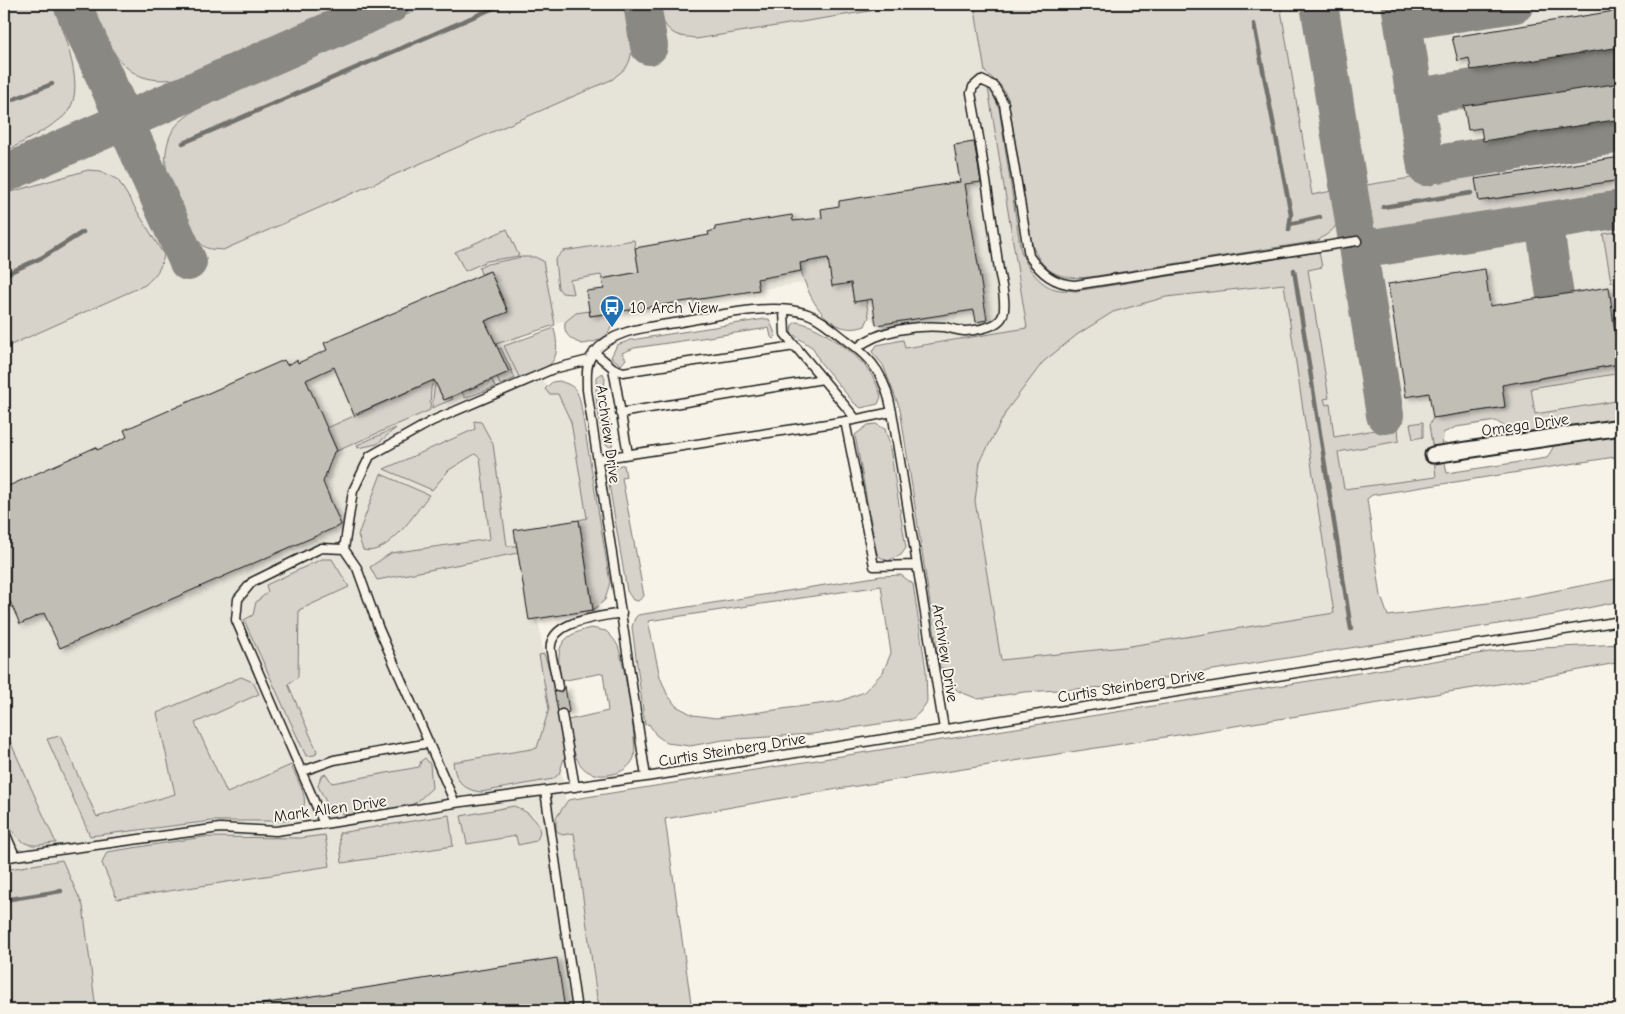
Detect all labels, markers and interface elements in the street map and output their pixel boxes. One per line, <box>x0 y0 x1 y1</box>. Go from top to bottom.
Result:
bus stop icon: 10 Arch View <box>599 294 625 328</box>
place label: 10 Arch View <box>630 299 718 317</box>
street label: Archview Drive <box>592 384 624 484</box>
street label: Omega Drive <box>1480 410 1570 440</box>
street label: Archview Drive <box>928 603 962 704</box>
street label: Curtis Steinberg Drive <box>1056 665 1206 707</box>
street label: Curtis Steinberg Drive <box>657 729 807 771</box>
street label: Mark Allen Drive <box>272 792 388 826</box>

